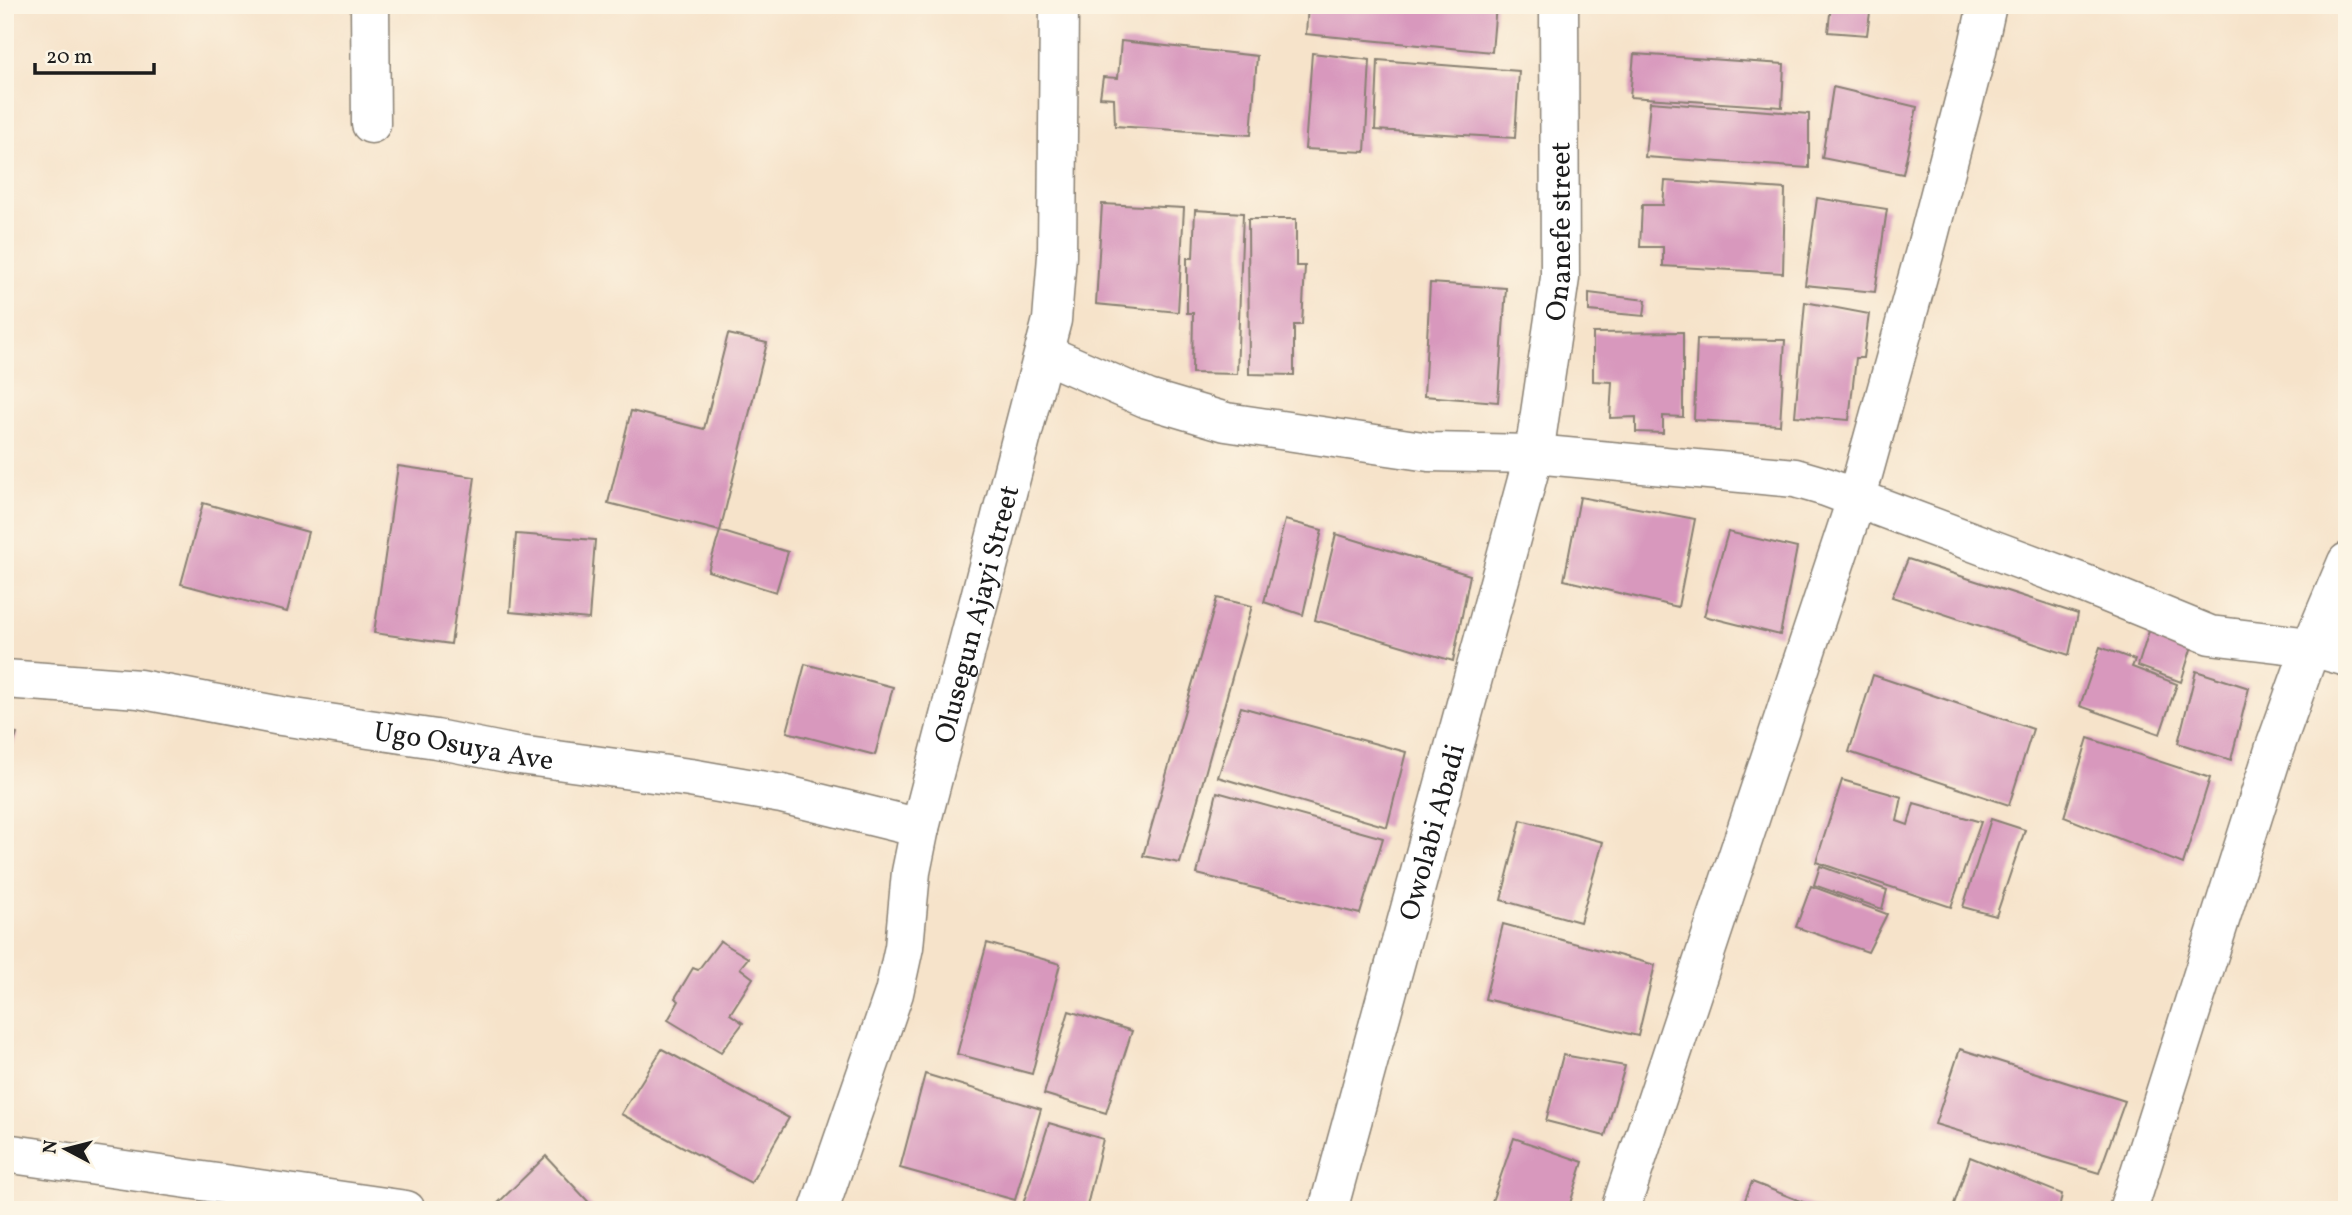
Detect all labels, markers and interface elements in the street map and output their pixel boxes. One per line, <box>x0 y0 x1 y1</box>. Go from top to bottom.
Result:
scale bar <box>35 32 154 76</box>
text: 20 m <box>46 43 92 72</box>
street label: Onanefe street <box>1537 142 1582 324</box>
street label: Olusegun Ajayi Street <box>926 481 1030 748</box>
street label: Ugo Osuya Ave <box>371 713 556 781</box>
street label: Owolabi Abadi <box>1391 740 1476 925</box>
north arrow <box>32 1114 102 1184</box>
text: N <box>37 1139 65 1156</box>

